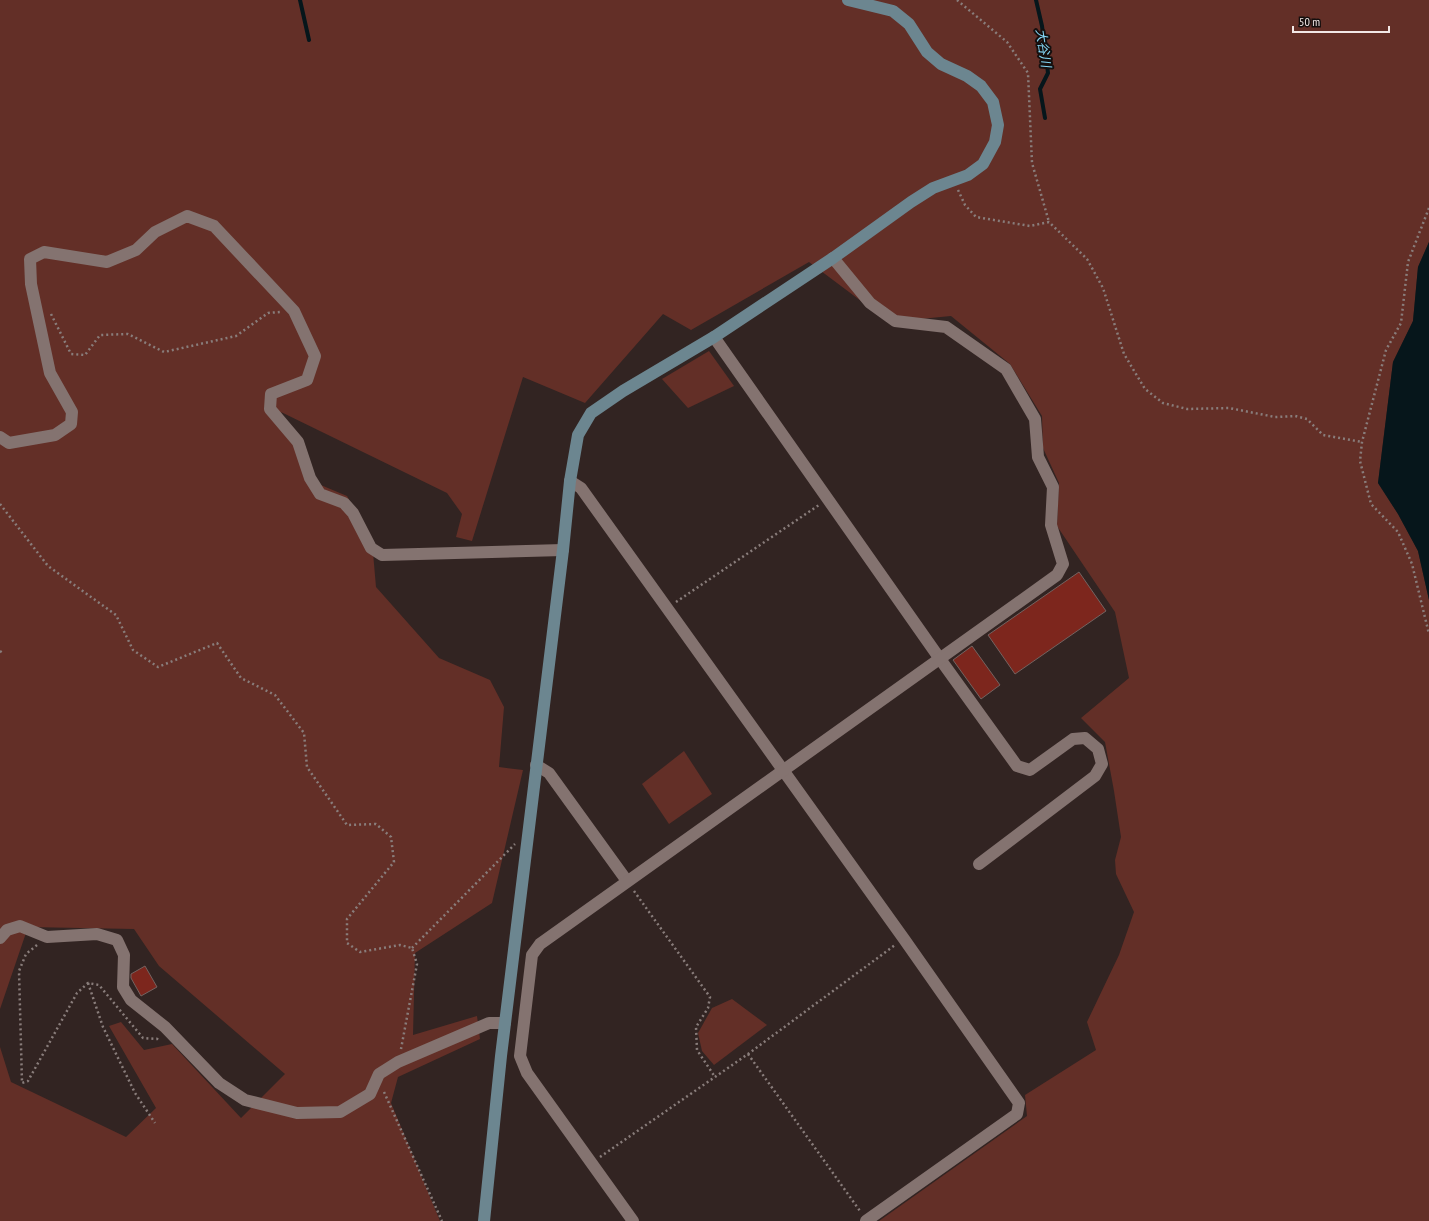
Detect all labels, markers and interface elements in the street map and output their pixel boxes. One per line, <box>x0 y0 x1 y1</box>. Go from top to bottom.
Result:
scale bar <box>1293 8 1389 34</box>
text: 50 m <box>1299 14 1320 29</box>
water label: 大谷川 <box>1032 27 1055 71</box>

